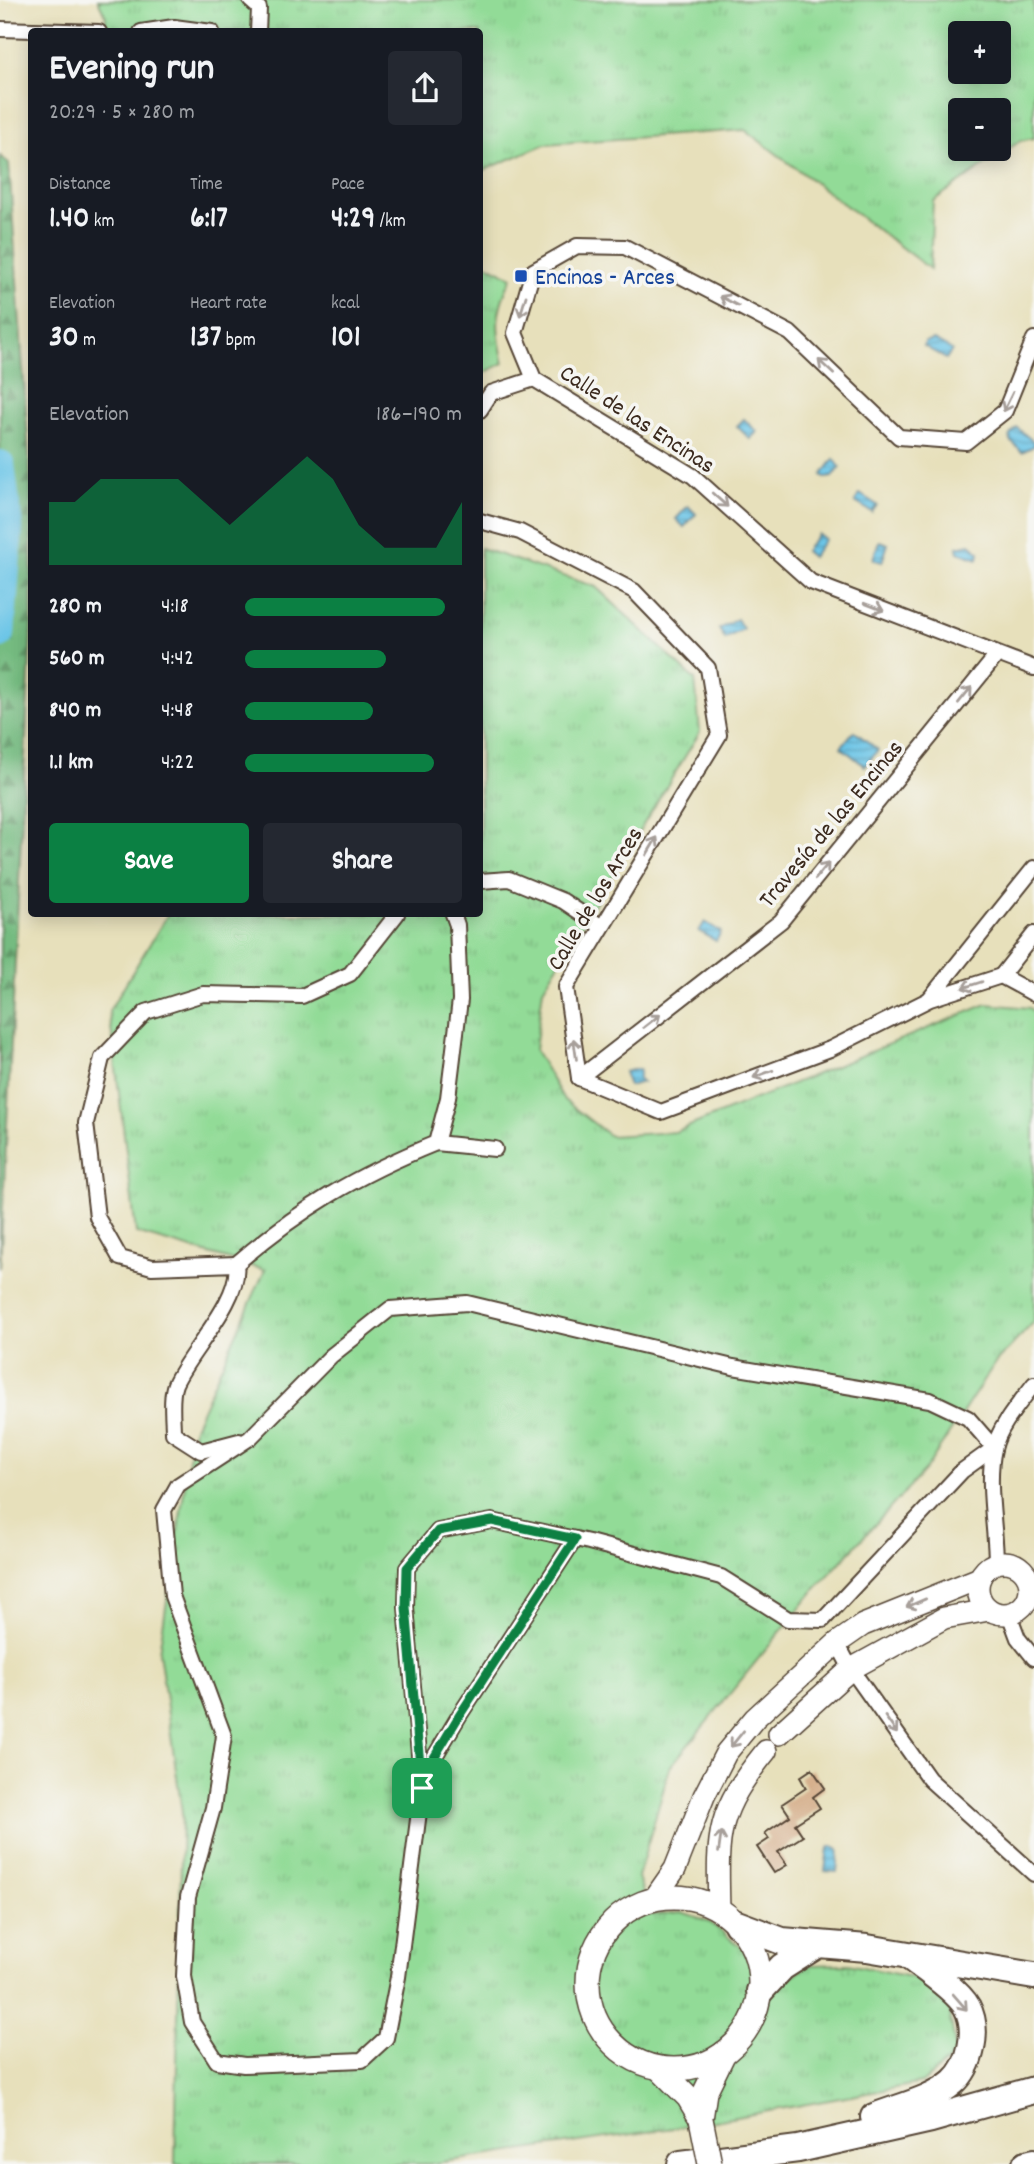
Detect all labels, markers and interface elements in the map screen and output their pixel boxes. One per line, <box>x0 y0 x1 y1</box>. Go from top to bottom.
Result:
map controls <box>948 21 1011 161</box>
button: + <box>948 21 1011 84</box>
text: Evening run <box>49 43 214 98</box>
button: share <box>388 51 462 125</box>
text: 20:29 · 5 × 280 m <box>49 97 195 130</box>
button: − <box>948 98 1011 161</box>
text: Distance <box>49 172 111 199</box>
text: Time <box>190 172 223 199</box>
text: Pace <box>331 172 365 199</box>
text: 1.40 <box>49 199 89 242</box>
text: 6:17 <box>190 199 228 242</box>
text: 4:29 <box>331 199 375 242</box>
text: km <box>89 209 115 236</box>
text: /km <box>375 209 406 236</box>
place label: Encinas - Arces <box>535 262 675 296</box>
marker: Encinas - Arces <box>513 268 529 284</box>
text: Elevation <box>49 291 115 318</box>
text: Heart rate <box>190 291 267 318</box>
text: kcal <box>331 291 360 318</box>
one-way arrow <box>516 294 528 316</box>
one-way arrow <box>719 294 740 308</box>
text: 30 <box>49 318 79 361</box>
text: 137 <box>190 318 221 361</box>
text: 101 <box>331 318 361 361</box>
text: m <box>79 328 96 355</box>
text: bpm <box>221 328 256 355</box>
street label: Calle de las Encinas <box>552 358 721 484</box>
one-way arrow <box>817 359 835 376</box>
one-way arrow <box>1001 391 1014 412</box>
text: Elevation <box>49 399 129 432</box>
text: 186–190 m <box>376 399 462 432</box>
one-way arrow <box>711 492 728 509</box>
text: 280 m <box>49 591 102 624</box>
text: 4:18 <box>161 591 189 624</box>
one-way arrow <box>863 601 885 614</box>
text: 560 m <box>49 643 105 676</box>
text: 4:42 <box>161 643 194 676</box>
one-way arrow <box>957 686 973 704</box>
text: 840 m <box>49 695 101 728</box>
text: 4:48 <box>161 695 193 728</box>
street label: Travesía de las Encinas <box>752 734 913 916</box>
text: 1.1 km <box>49 747 93 780</box>
text: 4:22 <box>161 747 194 780</box>
street label: Calle de los Arces <box>540 821 653 978</box>
button: Save <box>49 823 249 903</box>
button: Share <box>263 823 462 903</box>
one-way arrow <box>645 836 659 856</box>
one-way arrow <box>814 863 829 881</box>
one-way arrow <box>962 980 984 992</box>
one-way arrow <box>642 1013 661 1028</box>
one-way arrow <box>568 1038 581 1060</box>
one-way arrow <box>753 1069 775 1081</box>
one-way arrow <box>906 1597 928 1610</box>
one-way arrow <box>884 1715 898 1734</box>
one-way arrow <box>730 1729 745 1747</box>
pin <box>392 1758 452 1818</box>
icon: arrive <box>403 1769 441 1807</box>
one-way arrow <box>714 1831 727 1854</box>
one-way arrow <box>952 1993 968 2011</box>

